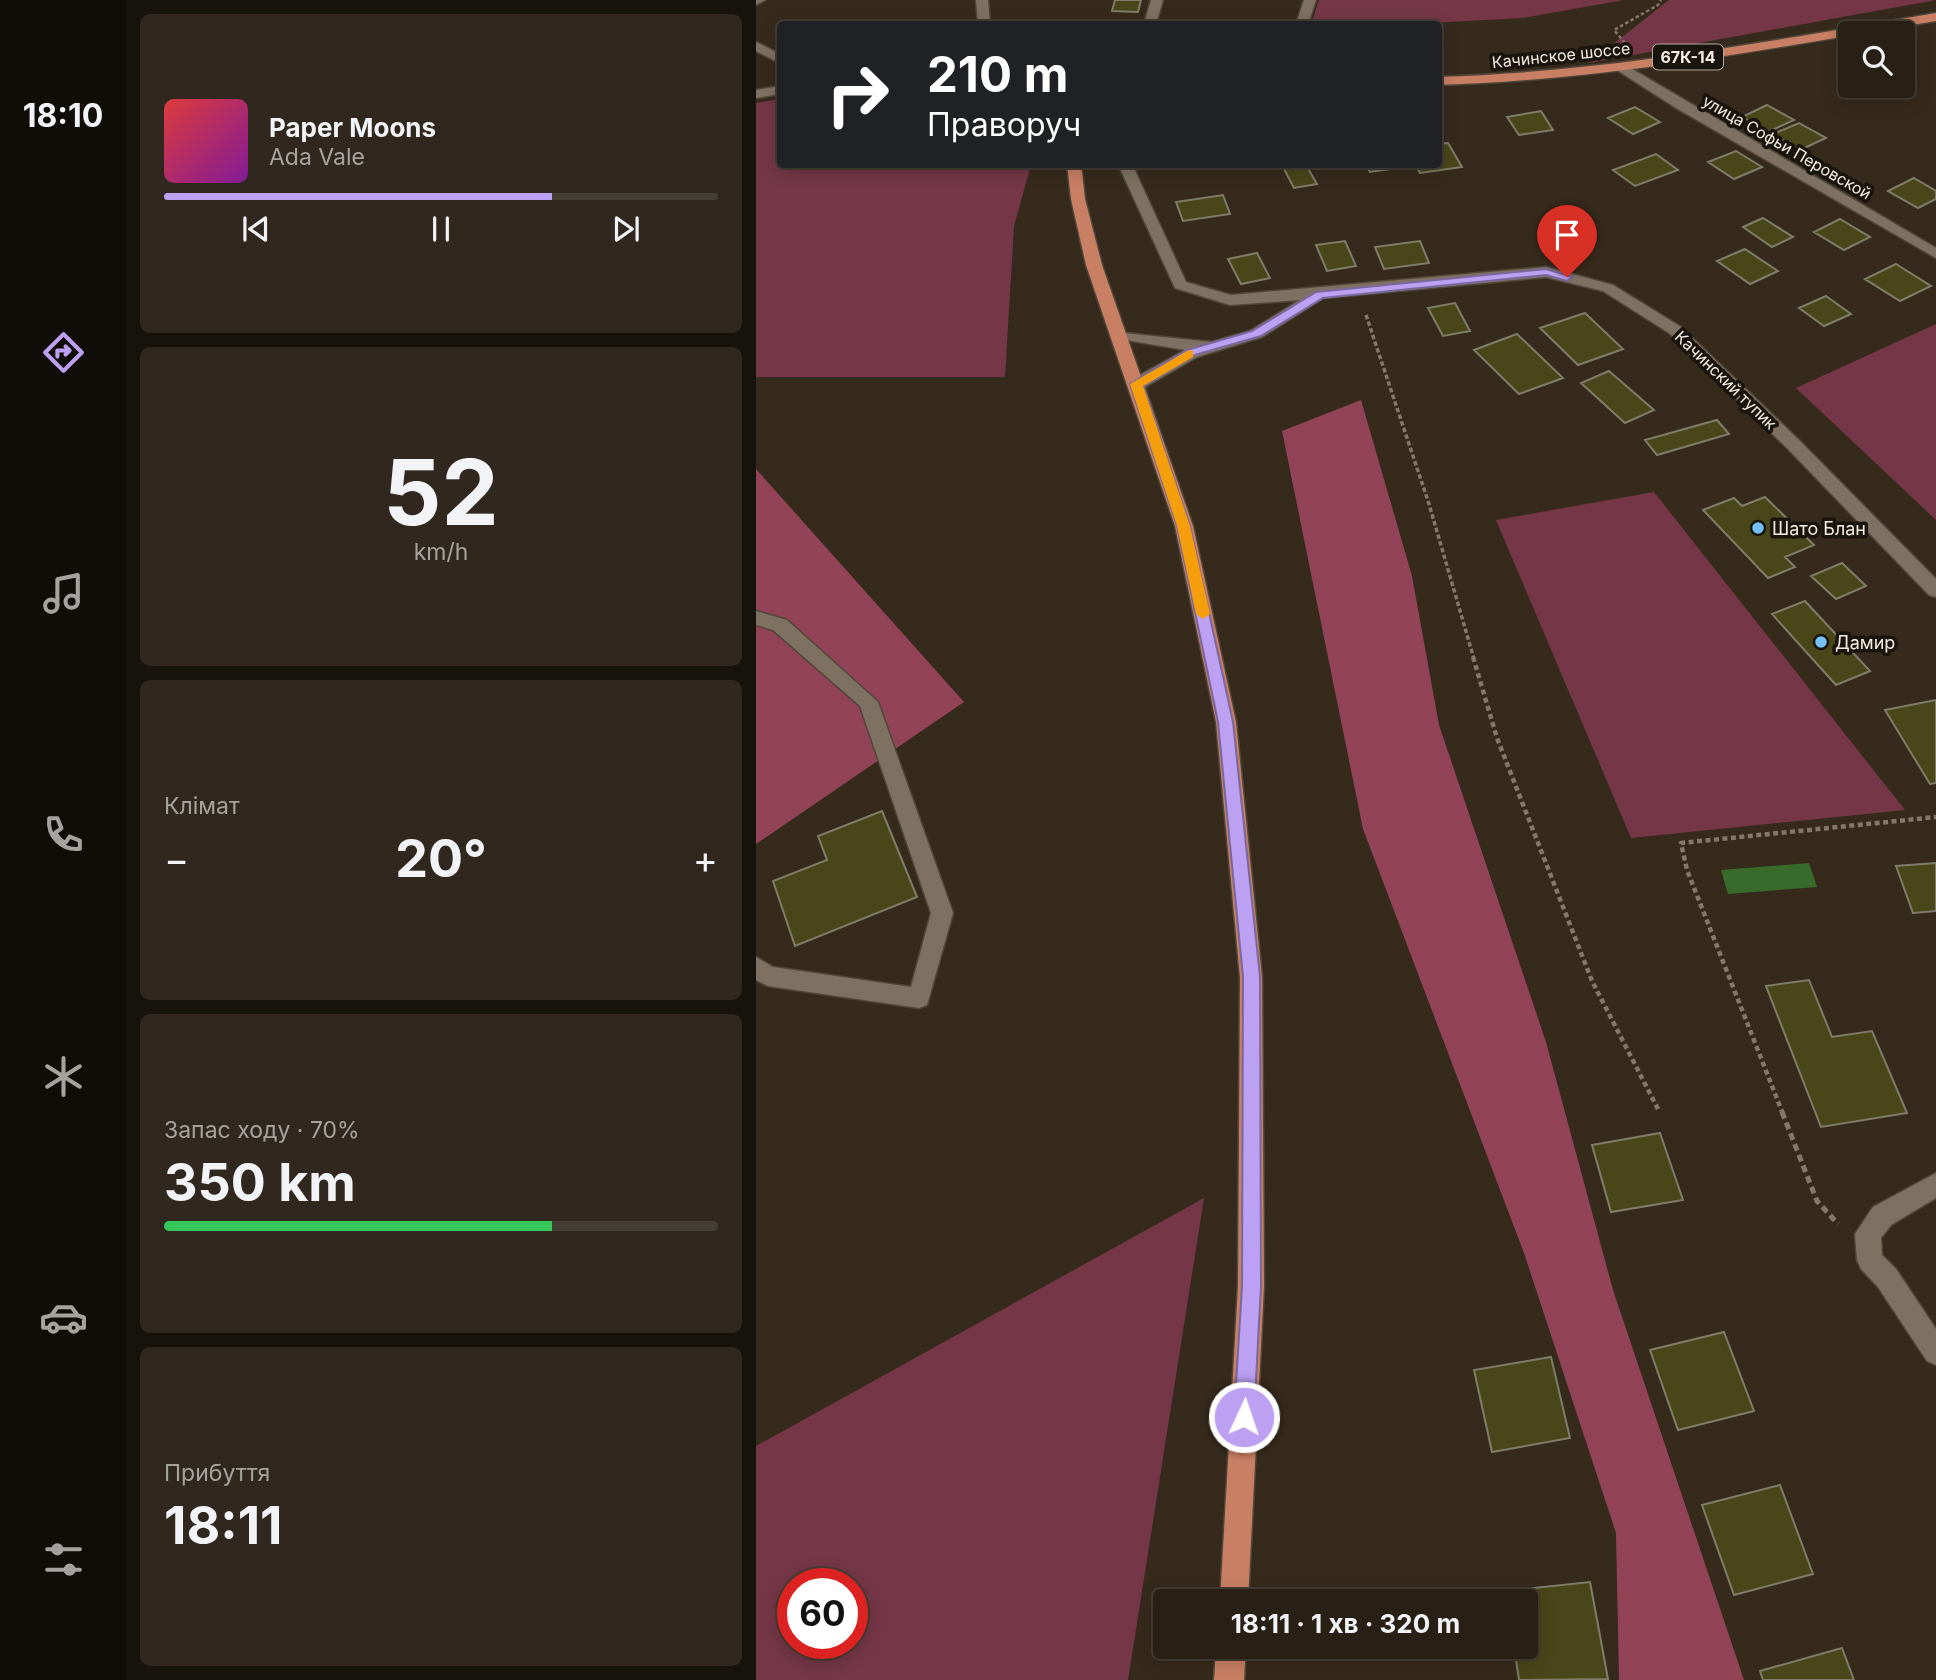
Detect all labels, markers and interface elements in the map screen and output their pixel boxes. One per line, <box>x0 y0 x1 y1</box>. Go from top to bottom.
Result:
map controls <box>1838 21 1915 98</box>
button: search <box>1838 21 1915 98</box>
street label: Качинское шоссе <box>1491 38 1631 72</box>
road number: 67К-14 <box>1653 44 1723 69</box>
text: 210 m <box>927 45 1068 104</box>
icon: right <box>812 49 903 140</box>
street label: улица Софьи Перовской <box>1699 91 1875 203</box>
text: 18:10 <box>23 96 103 135</box>
text: Праворуч <box>927 105 1081 144</box>
text: Paper Moons <box>269 112 436 143</box>
text: Ada Vale <box>269 143 365 171</box>
pin <box>1537 205 1597 277</box>
icon: previous <box>237 210 275 248</box>
icon: pause <box>422 210 460 248</box>
icon: next <box>607 210 645 248</box>
icon: arrive <box>1548 216 1586 254</box>
street label: Качинский тупик <box>1671 326 1781 434</box>
icon: directions <box>39 328 88 377</box>
text: 52 <box>383 437 499 547</box>
place label: Шато Блан <box>1772 518 1866 539</box>
marker: Шато Блан <box>1750 520 1766 536</box>
text: km/h <box>414 538 468 566</box>
icon: music <box>39 569 88 618</box>
place label: Дамир <box>1835 632 1895 653</box>
marker: Дамир <box>1813 634 1829 650</box>
text: Клімат <box>164 792 240 820</box>
icon: phone <box>39 810 88 859</box>
text: 20° <box>395 827 487 890</box>
text: − <box>164 836 189 882</box>
text: + <box>693 836 718 882</box>
icon: climate <box>39 1052 88 1101</box>
text: Запас ходу · 70% <box>164 1116 360 1144</box>
text: 350 km <box>164 1151 356 1214</box>
icon: car <box>39 1293 88 1342</box>
position arrow <box>1207 1380 1281 1454</box>
text: Прибуття <box>164 1459 270 1487</box>
text: 18:11 <box>164 1494 282 1557</box>
icon: filters <box>39 1535 88 1584</box>
speed limit sign: 60 <box>777 1568 868 1659</box>
text: 18:11 · 1 хв · 320 m <box>1231 1608 1460 1639</box>

